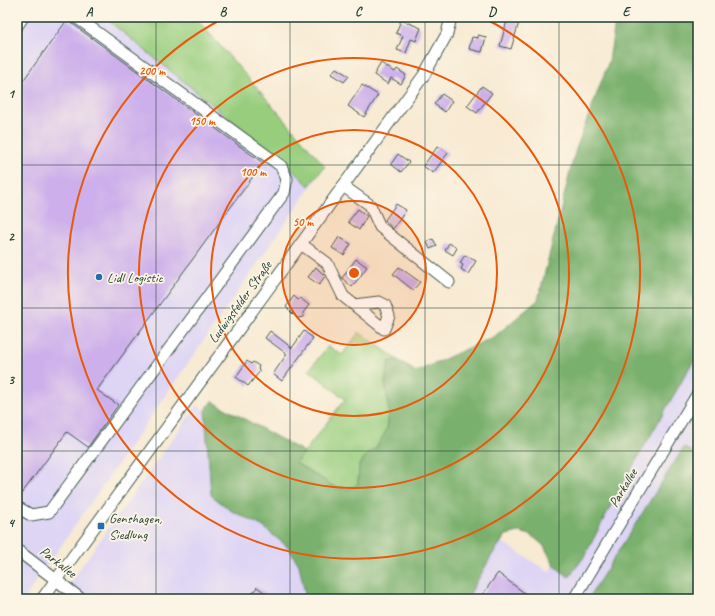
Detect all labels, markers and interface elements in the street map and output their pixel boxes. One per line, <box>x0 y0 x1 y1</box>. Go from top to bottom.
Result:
text: A <box>86 4 94 20</box>
text: B <box>220 4 228 20</box>
text: C <box>355 4 363 20</box>
text: D <box>488 4 497 20</box>
text: E <box>623 4 632 20</box>
text: 200 m <box>139 63 166 79</box>
text: 1 <box>8 86 16 102</box>
text: 150 m <box>189 113 216 129</box>
text: 100 m <box>240 164 267 180</box>
text: 50 m <box>293 214 314 230</box>
text: 2 <box>8 229 15 245</box>
street label: Ludwigsfelder Straße <box>205 256 276 346</box>
centre of rings <box>347 266 361 280</box>
place label: Lidl Logistic <box>107 269 163 286</box>
marker: Lidl Logistic <box>94 272 104 282</box>
text: 3 <box>8 372 15 388</box>
street label: Parkallee <box>605 465 642 510</box>
place label: Genshagen, Siedlung <box>109 510 162 543</box>
text: 4 <box>8 515 16 531</box>
marker: Genshagen, Siedlung <box>96 521 106 531</box>
street label: Parkallee <box>36 543 81 582</box>

